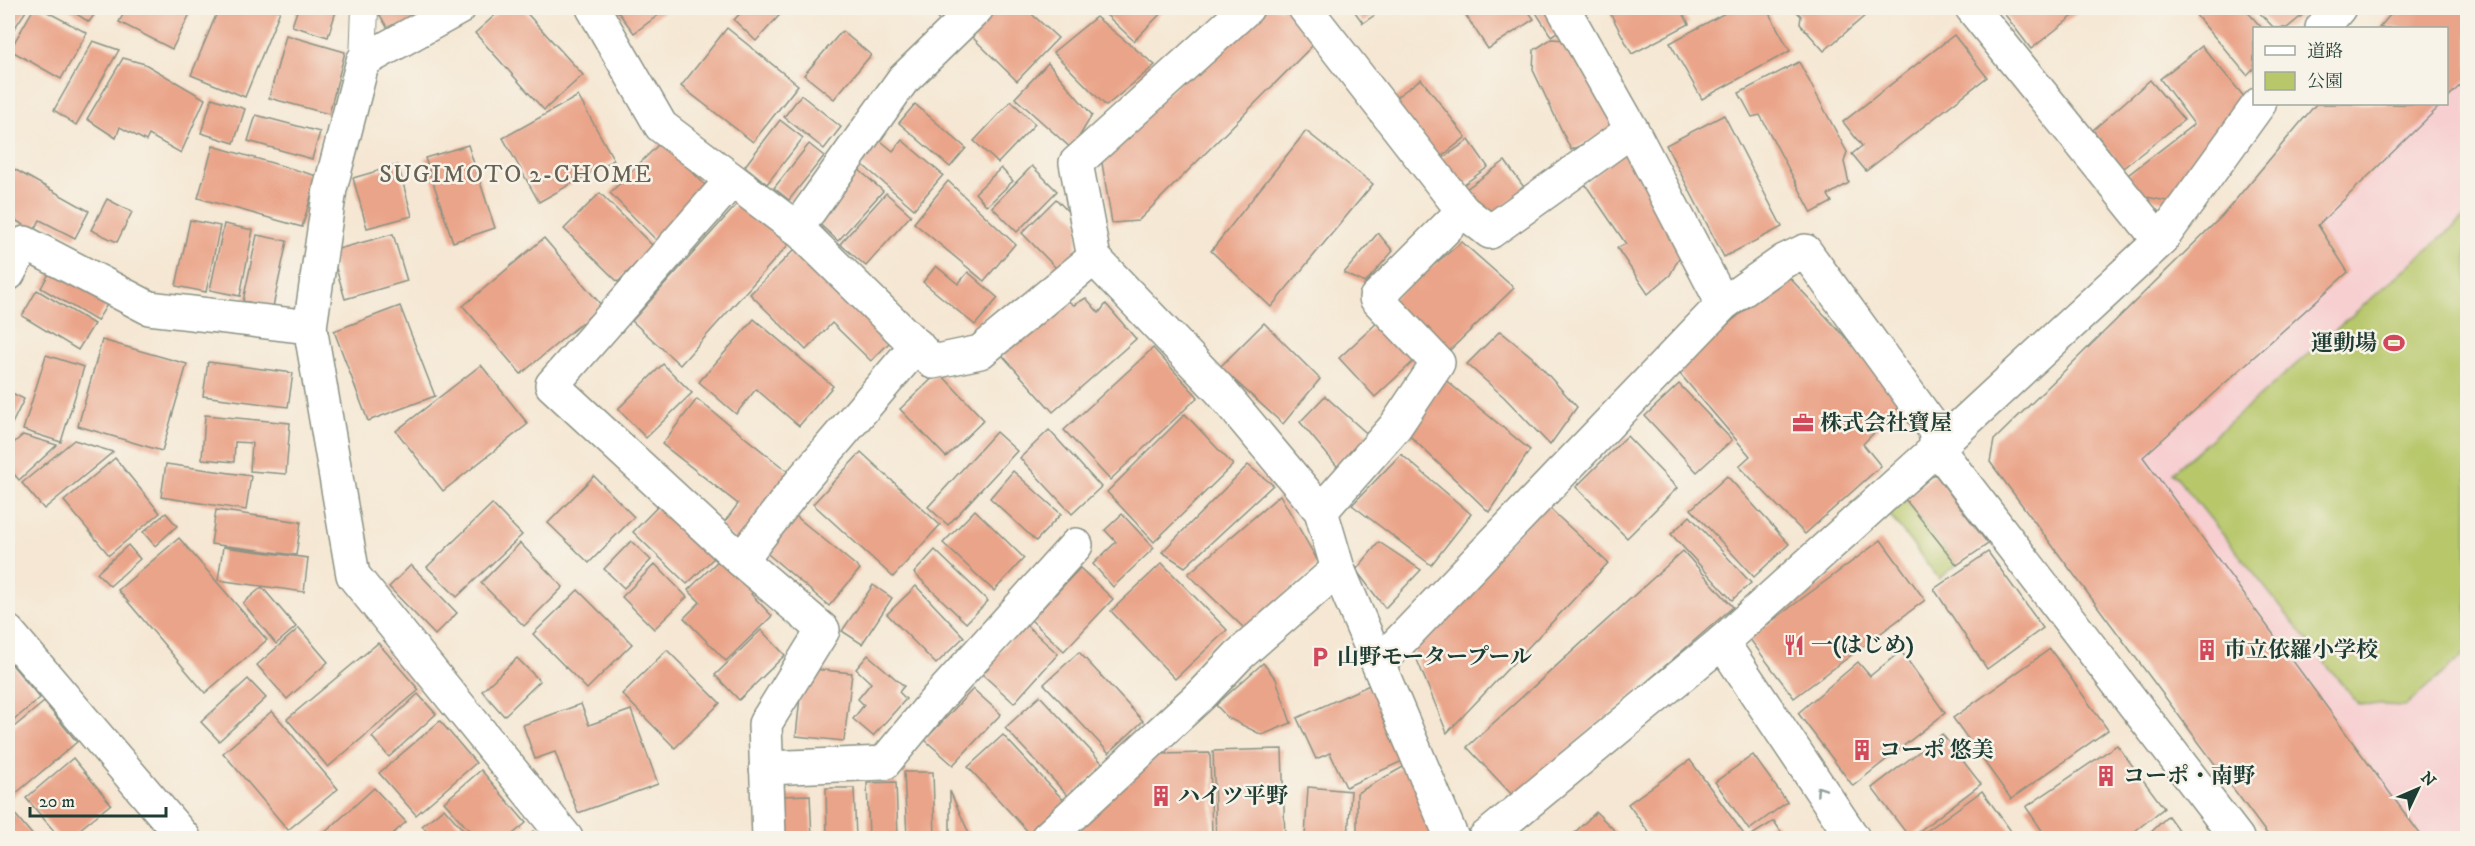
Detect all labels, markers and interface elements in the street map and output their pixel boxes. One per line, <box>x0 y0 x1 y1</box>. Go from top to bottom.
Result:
legend <box>2253 27 2448 105</box>
text: 道路 <box>2307 41 2343 63</box>
text: 公園 <box>2307 71 2343 93</box>
district label: SUGIMOTO 2-CHOME <box>379 160 653 190</box>
place label: 運動場 <box>2311 330 2377 357</box>
sports icon: 運動場 <box>2382 331 2406 355</box>
place label: 株式会社寶屋 <box>1820 410 1952 437</box>
office icon: 株式会社寶屋 <box>1791 411 1815 435</box>
place label: 一(はじめ) <box>1811 632 1914 659</box>
restaurant icon: 一(はじめ) <box>1782 633 1806 657</box>
place label: 市立依羅小学校 <box>2224 637 2378 664</box>
building icon: 市立依羅小学校 <box>2195 638 2219 662</box>
place label: 山野モータープール <box>1337 644 1532 671</box>
parking icon: 山野モータープール <box>1308 645 1332 669</box>
place label: コーポ 悠美 <box>1879 737 1994 764</box>
building icon: コーポ 悠美 <box>1850 738 1874 762</box>
north arrow <box>2388 759 2448 819</box>
place label: コーポ・南野 <box>2123 763 2256 790</box>
building icon: コーポ・南野 <box>2094 764 2118 788</box>
text: N <box>2416 768 2440 791</box>
scale bar <box>30 780 166 818</box>
place label: ハイツ平野 <box>1178 783 1289 810</box>
building icon: ハイツ平野 <box>1149 784 1173 808</box>
one-way arrow <box>1816 786 1828 796</box>
text: 20 m <box>39 791 75 813</box>

